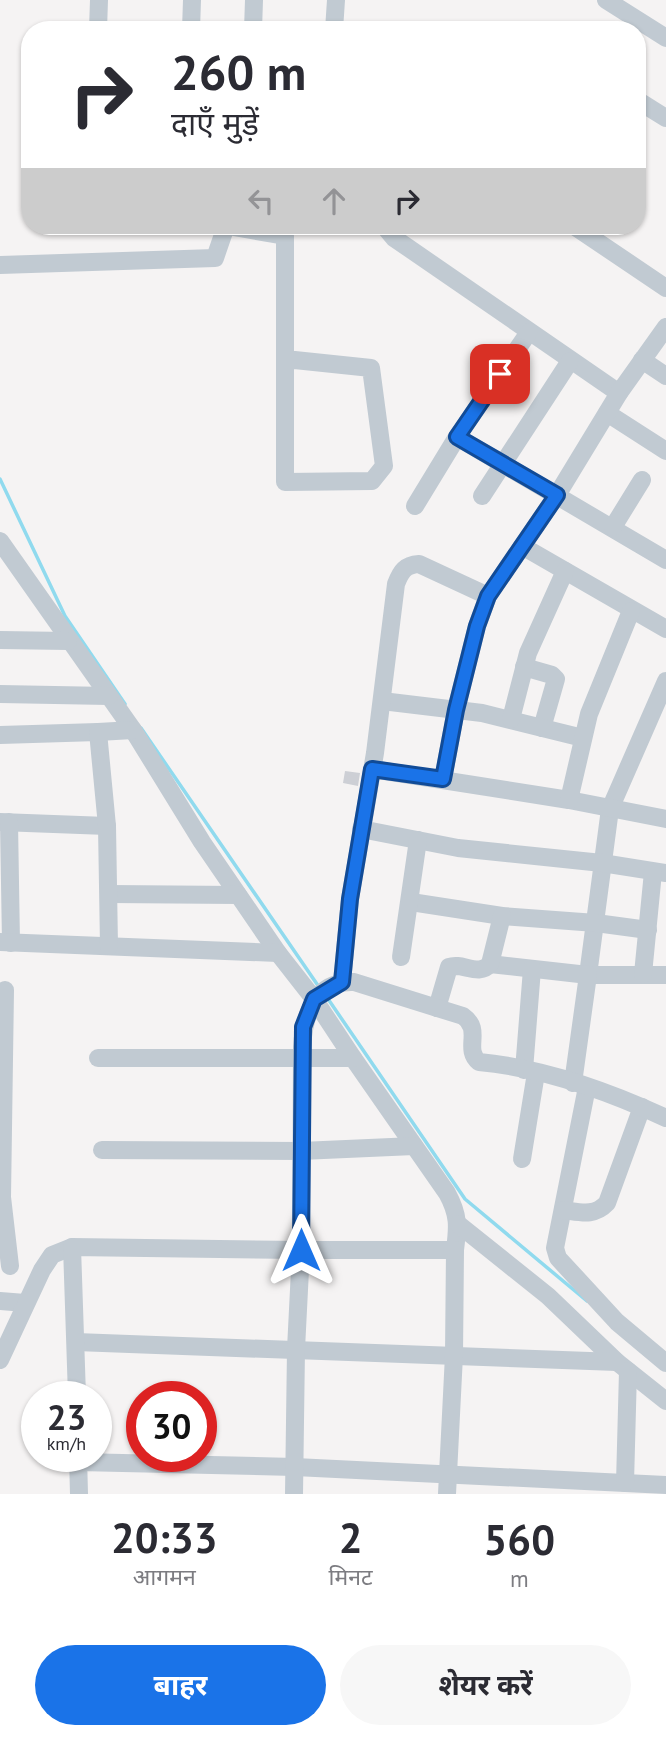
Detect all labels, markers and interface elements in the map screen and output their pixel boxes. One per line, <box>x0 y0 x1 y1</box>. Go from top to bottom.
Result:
text: 260 m <box>171 40 306 104</box>
icon: right <box>56 49 147 140</box>
text: दाएँ मुड़ें <box>171 102 259 144</box>
icon: left <box>242 182 280 220</box>
icon: ahead <box>315 182 353 220</box>
icon: right <box>388 182 426 220</box>
pin <box>470 344 530 404</box>
icon: arrive <box>481 355 519 393</box>
position arrow <box>264 1213 338 1287</box>
speed limit sign: 30 <box>126 1381 217 1472</box>
text: 23 <box>47 1394 86 1440</box>
text: km/h <box>47 1432 86 1455</box>
text: 20:33 <box>111 1510 218 1565</box>
text: 2 <box>339 1510 362 1565</box>
text: 560 <box>484 1512 555 1567</box>
text: आगमन <box>133 1562 196 1591</box>
text: मिनट <box>329 1562 373 1591</box>
text: m <box>510 1564 529 1593</box>
button: बाहर <box>35 1645 326 1725</box>
button: शेयर करें <box>340 1645 631 1725</box>

